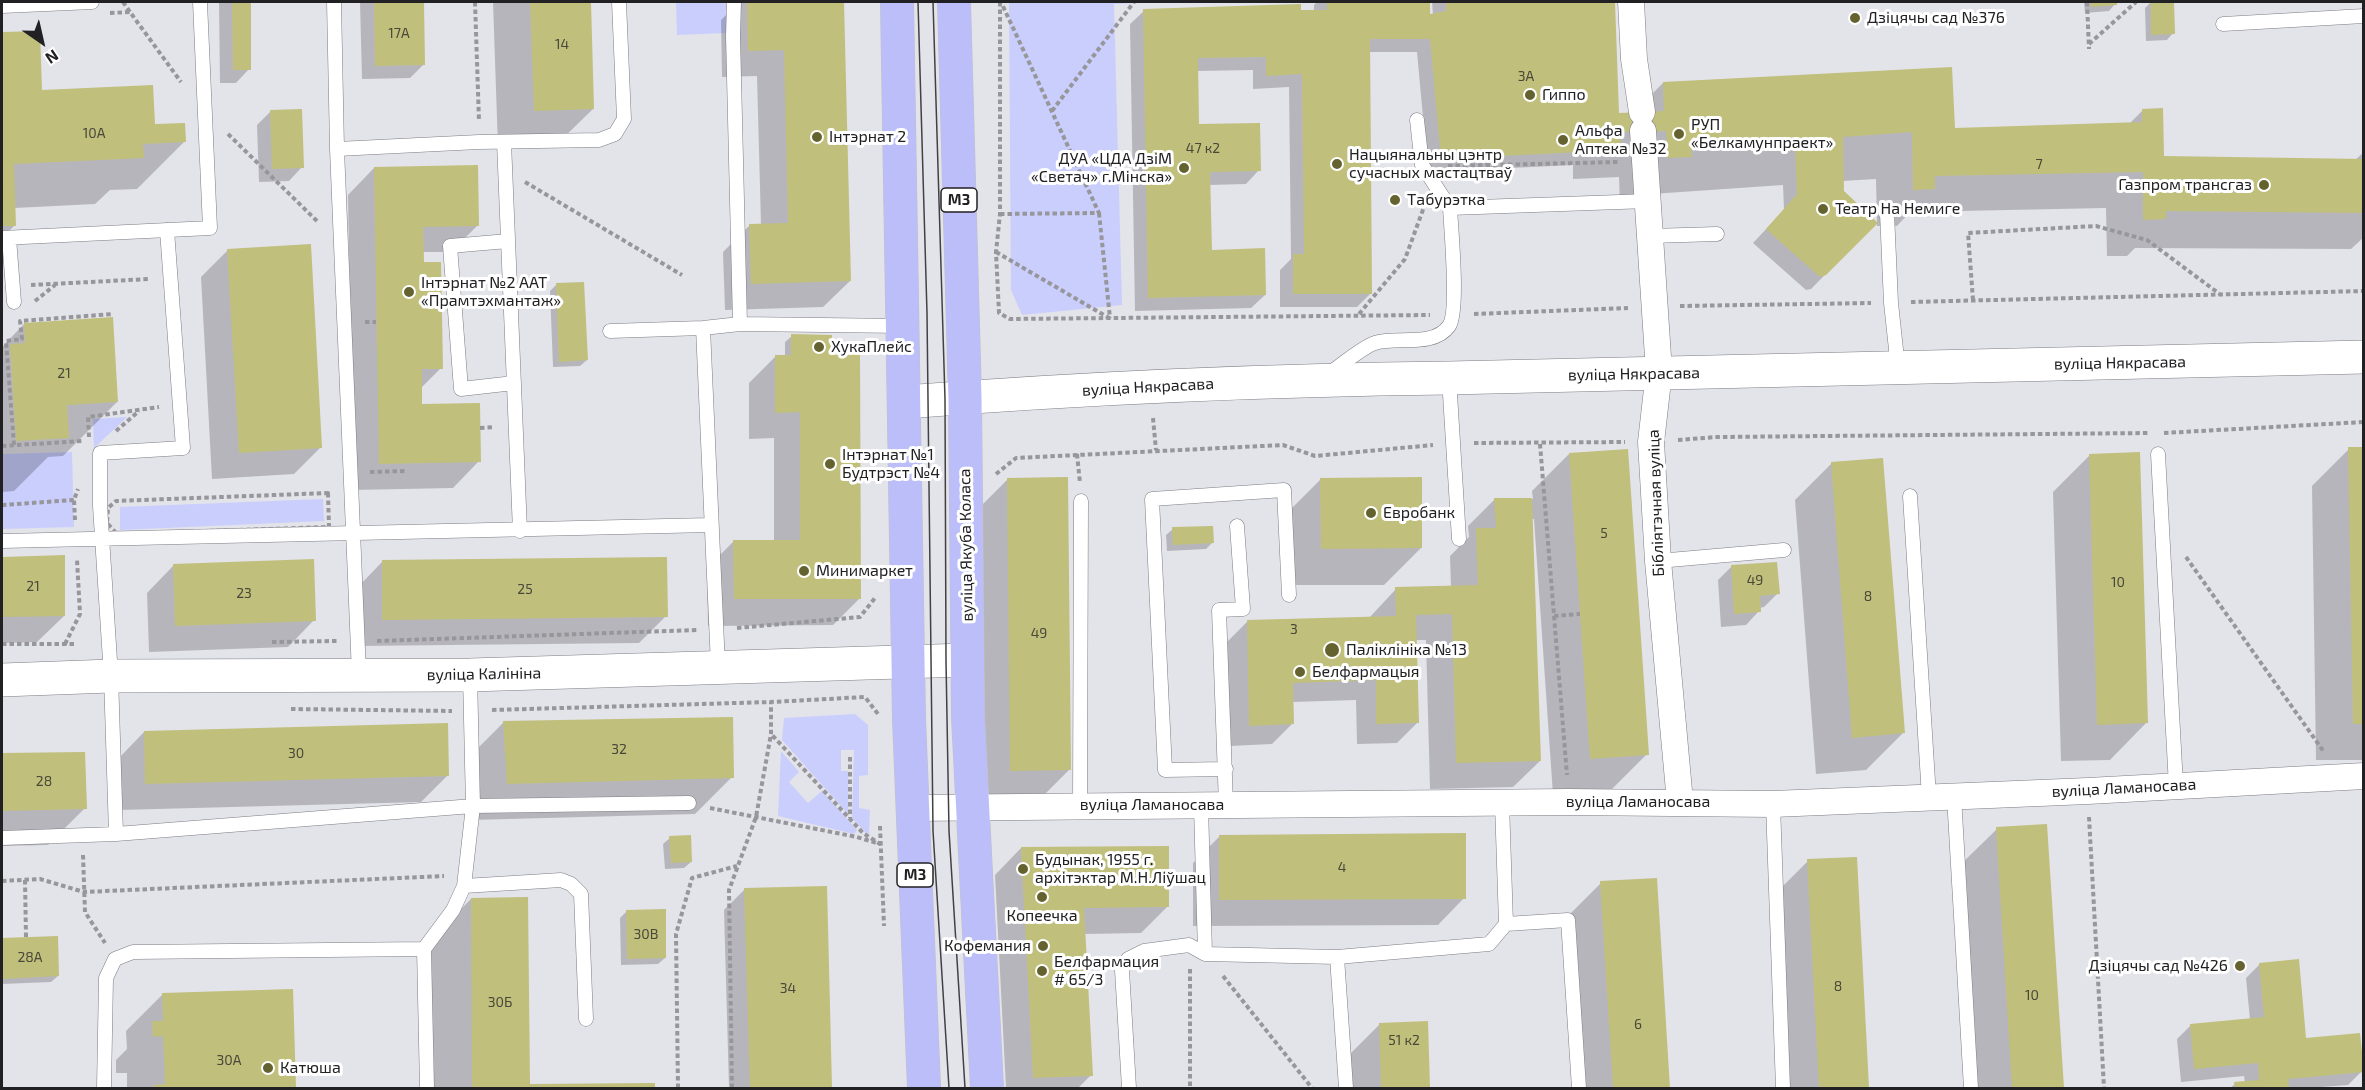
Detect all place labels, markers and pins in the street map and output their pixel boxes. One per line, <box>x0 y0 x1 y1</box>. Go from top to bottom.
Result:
place label: Дзіцячы сад №376 <box>1867 8 2005 28</box>
marker: Дзіцячы сад №376 <box>1848 11 1862 25</box>
place label: Гиппо <box>1542 85 1586 105</box>
marker: Гиппо <box>1523 88 1537 102</box>
place label: РУП «Белкамунпраект» <box>1691 115 1833 153</box>
place label: Альфа Аптека №32 <box>1575 121 1666 159</box>
place label: Інтэрнат 2 <box>829 127 906 147</box>
marker: РУП «Белкамунпраект» <box>1672 127 1686 141</box>
marker: Інтэрнат 2 <box>810 130 824 144</box>
marker: Альфа Аптека №32 <box>1556 133 1570 147</box>
place label: Нацыянальны цэнтр сучасных мастацтваў <box>1349 145 1512 183</box>
place label: ДУА «ЦДА ДзіМ «Светач» г.Мінска» <box>1031 149 1172 187</box>
marker: Нацыянальны цэнтр сучасных мастацтваў <box>1330 157 1344 171</box>
marker: ДУА «ЦДА ДзіМ «Светач» г.Мінска» <box>1177 161 1191 175</box>
place label: Газпром трансгаз <box>2118 175 2252 195</box>
marker: Газпром трансгаз <box>2257 178 2271 192</box>
place label: Табурэтка <box>1407 190 1485 210</box>
marker: Табурэтка <box>1388 193 1402 207</box>
place label: Театр На Немиге <box>1835 199 1960 219</box>
marker: Театр На Немиге <box>1816 202 1830 216</box>
place label: Інтэрнат №2 ААТ «Прамтэхмантаж» <box>421 273 561 311</box>
marker: Інтэрнат №2 ААТ «Прамтэхмантаж» <box>402 285 416 299</box>
place label: ХукаПлейс <box>831 337 912 357</box>
marker: ХукаПлейс <box>812 340 826 354</box>
place label: Інтэрнат №1 Будтрэст №4 <box>842 445 940 483</box>
marker: Інтэрнат №1 Будтрэст №4 <box>823 457 837 471</box>
place label: Евробанк <box>1383 503 1455 523</box>
marker: Евробанк <box>1364 506 1378 520</box>
place label: Минимаркет <box>816 561 913 581</box>
marker: Минимаркет <box>797 564 811 578</box>
place label: Паліклініка №13 <box>1346 640 1467 660</box>
marker: Паліклініка №13 <box>1323 641 1341 659</box>
place label: Белфармацыя <box>1312 662 1419 682</box>
marker: Белфармацыя <box>1293 665 1307 679</box>
place label: Будынак, 1955 г. архітэктар М.Н.Ліўшац <box>1035 850 1206 888</box>
marker: Будынак, 1955 г. архітэктар М.Н.Ліўшац <box>1016 862 1030 876</box>
marker: Копеечка <box>1035 890 1049 904</box>
place label: Копеечка <box>1006 906 1078 926</box>
place label: Кофемания <box>944 936 1031 956</box>
marker: Кофемания <box>1036 939 1050 953</box>
place label: Белфармация # 65/3 <box>1054 952 1159 990</box>
place label: Дзіцячы сад №426 <box>2088 956 2228 976</box>
marker: Дзіцячы сад №426 <box>2233 959 2247 973</box>
marker: Белфармация # 65/3 <box>1035 964 1049 978</box>
place label: Катюша <box>280 1058 341 1078</box>
marker: Катюша <box>261 1061 275 1075</box>

